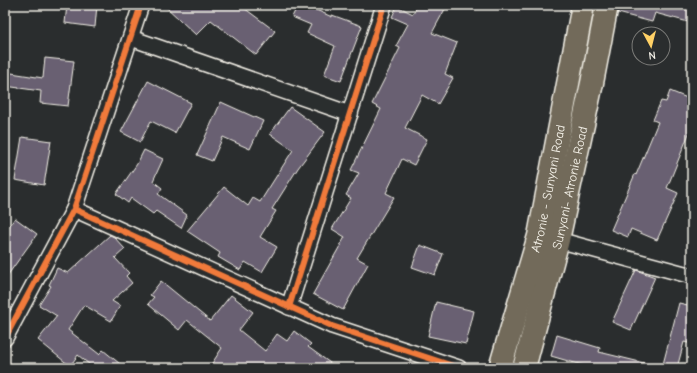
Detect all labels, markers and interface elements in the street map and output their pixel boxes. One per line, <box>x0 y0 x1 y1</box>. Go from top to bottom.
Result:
north arrow <box>631 26 671 66</box>
text: N <box>648 49 657 62</box>
street label: Atronie - Sunyani Road <box>528 123 568 254</box>
street label: Sunyani- Atronie Road <box>549 125 590 251</box>

